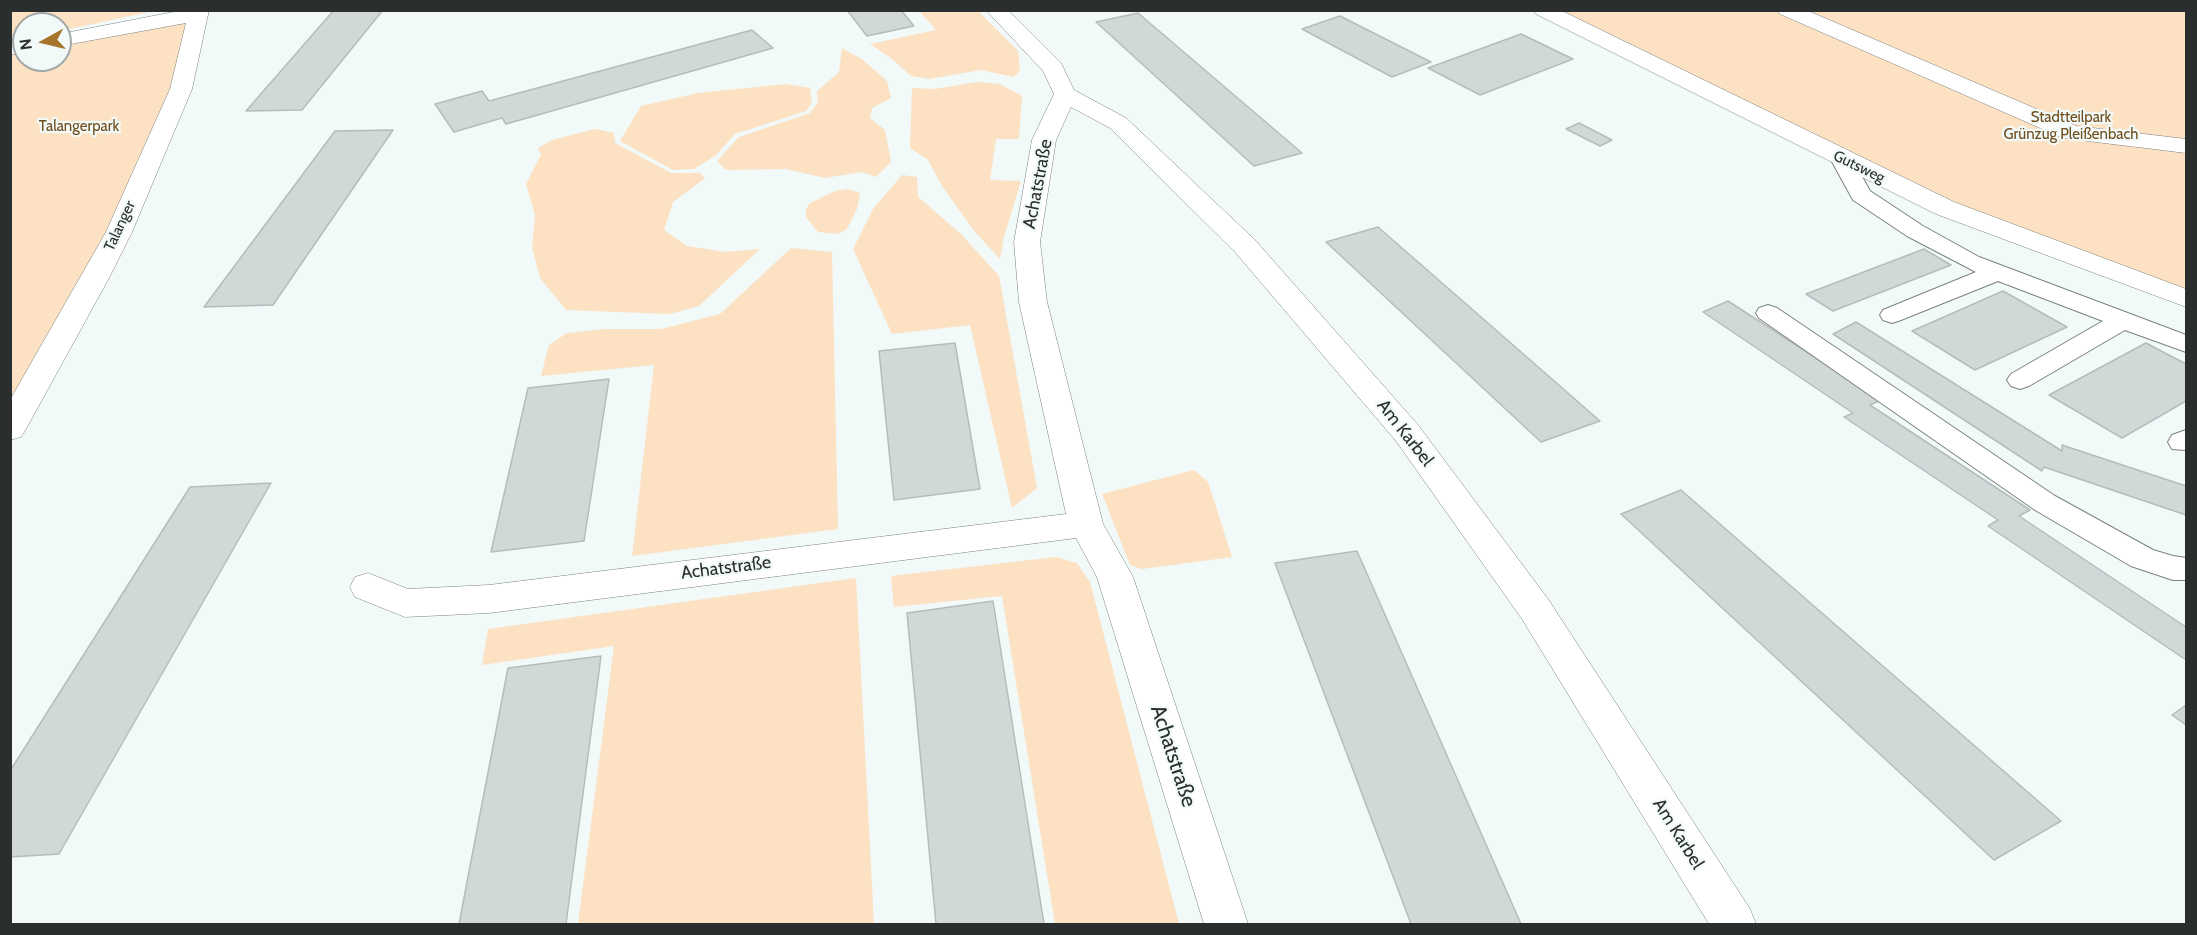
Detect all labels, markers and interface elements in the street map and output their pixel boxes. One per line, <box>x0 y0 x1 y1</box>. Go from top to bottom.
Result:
north arrow <box>12 12 72 72</box>
text: N <box>15 37 36 51</box>
park label: Stadtteilpark Grünzug Pleißenbach <box>2004 109 2138 144</box>
park label: Talangerpark <box>39 118 119 136</box>
street label: Achatstraße <box>1019 137 1057 231</box>
street label: Gutsweg <box>1830 147 1888 187</box>
street label: Talanger <box>101 198 139 254</box>
street label: Am Karbel <box>1372 395 1438 471</box>
street label: Achatstraße <box>680 552 772 584</box>
street label: Achatstraße <box>1145 702 1201 810</box>
street label: Am Karbel <box>1648 795 1708 873</box>

